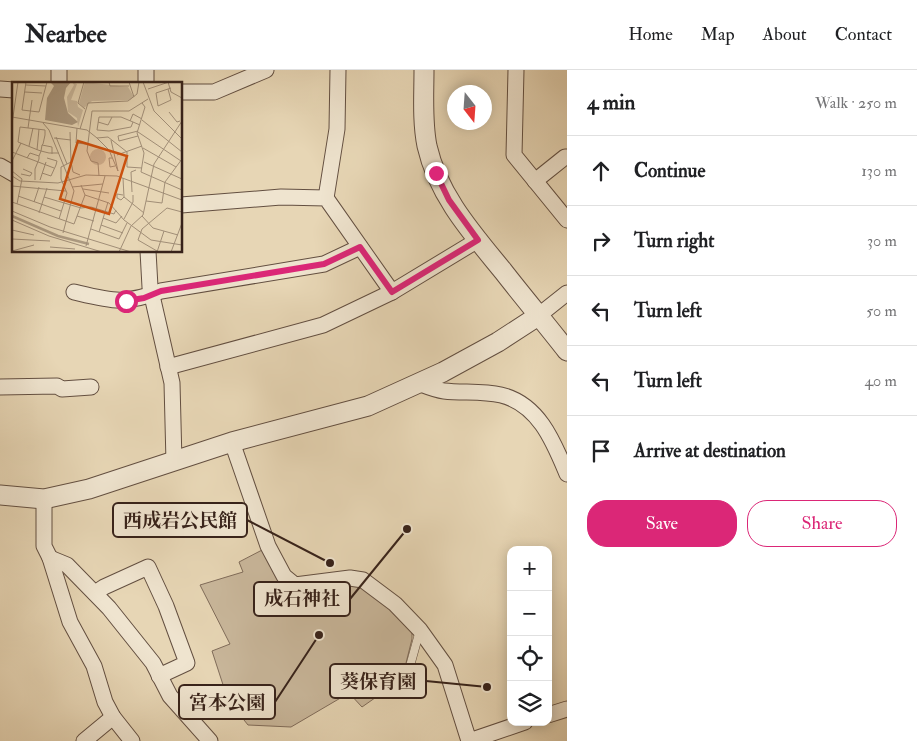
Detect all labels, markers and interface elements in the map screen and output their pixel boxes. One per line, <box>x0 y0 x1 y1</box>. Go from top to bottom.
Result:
text: Nearbee <box>25 19 107 50</box>
text: Home <box>628 23 673 46</box>
text: Map <box>701 23 735 46</box>
text: About <box>763 23 807 46</box>
text: Contact <box>835 23 892 46</box>
inset map <box>12 82 182 252</box>
north arrow <box>447 85 492 130</box>
text: 4 min <box>587 89 635 116</box>
text: Walk · 250 m <box>815 93 897 113</box>
icon: ahead <box>587 157 615 185</box>
text: Continue <box>634 159 705 183</box>
text: 130 m <box>861 161 897 181</box>
route end <box>425 162 448 185</box>
icon: right <box>587 227 615 255</box>
text: Turn right <box>634 229 714 253</box>
text: 30 m <box>867 231 897 251</box>
route start <box>115 290 138 313</box>
icon: left <box>587 297 615 325</box>
text: Turn left <box>634 299 702 323</box>
text: 50 m <box>866 301 897 321</box>
icon: left <box>587 367 615 395</box>
text: Turn left <box>634 369 702 393</box>
text: 40 m <box>864 371 897 391</box>
icon: arrive <box>587 437 615 465</box>
text: Arrive at destination <box>634 439 786 463</box>
button: Save <box>587 500 737 547</box>
button: Share <box>747 500 897 547</box>
callout: 西成岩公民館 <box>113 503 247 537</box>
text: 西成岩公民館 <box>123 509 237 533</box>
map controls <box>507 546 552 726</box>
button: + <box>507 546 552 591</box>
callout: 成石神社 <box>254 582 350 616</box>
text: 成石神社 <box>264 587 340 611</box>
button: − <box>507 591 552 636</box>
button: locate <box>507 636 552 681</box>
callout: 葵保育園 <box>330 664 426 698</box>
text: 葵保育園 <box>340 670 416 694</box>
button: layers <box>507 681 552 726</box>
callout: 宮本公園 <box>179 685 275 719</box>
text: 宮本公園 <box>189 691 265 715</box>

